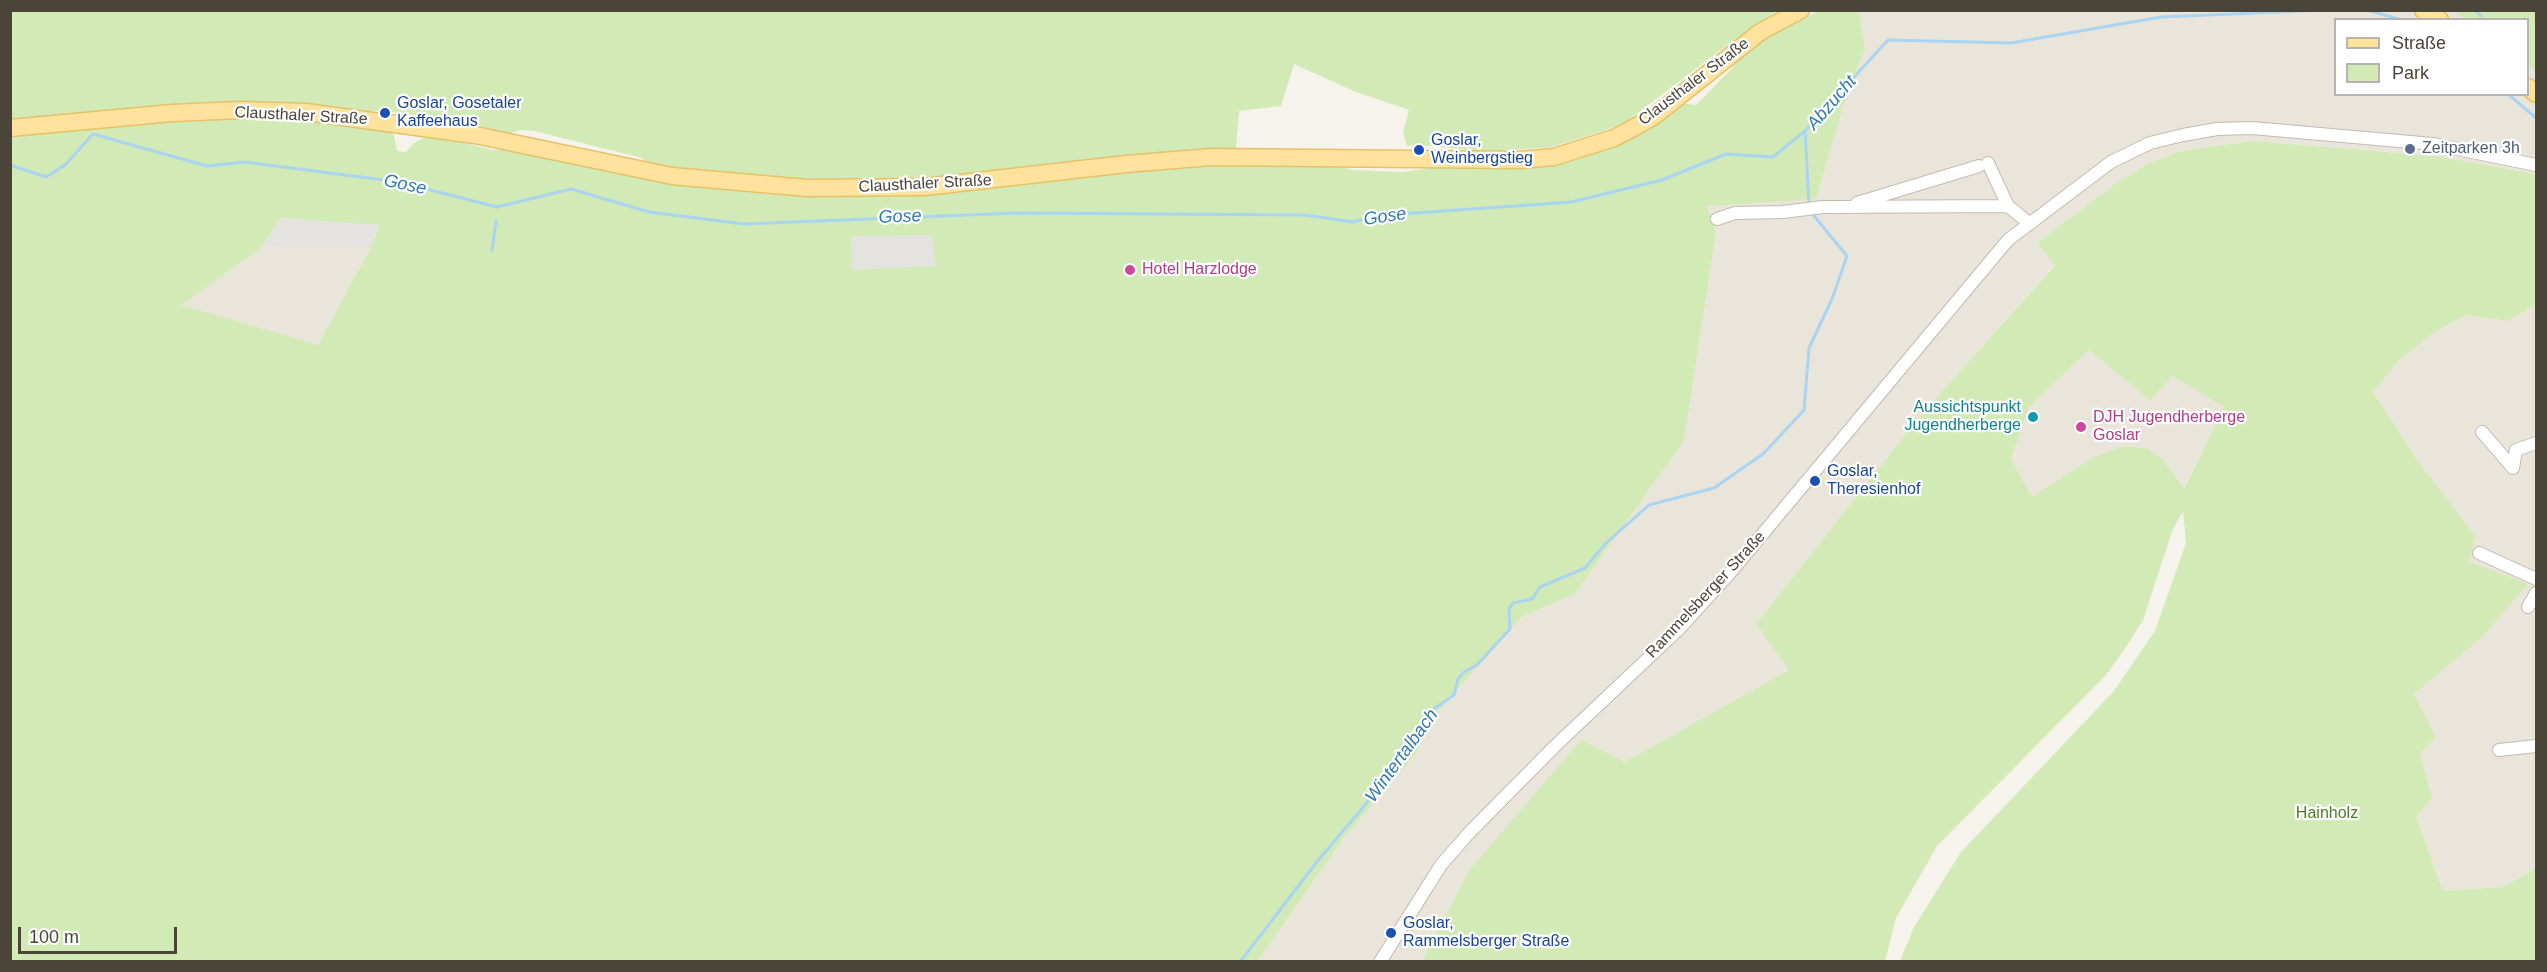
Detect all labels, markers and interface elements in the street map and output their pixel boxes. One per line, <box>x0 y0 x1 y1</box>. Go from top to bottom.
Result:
legend <box>2334 18 2529 96</box>
text: Straße <box>2392 33 2446 53</box>
street label: Clausthaler Straße <box>1635 34 1753 130</box>
text: Park <box>2392 63 2429 83</box>
water label: Abzucht <box>1803 71 1861 135</box>
place label: Goslar, Gosetaler Kaffeehaus <box>397 94 522 132</box>
street label: Clausthaler Straße <box>234 103 368 129</box>
marker: Goslar, Gosetaler Kaffeehaus <box>378 106 392 120</box>
place label: Goslar, Weinbergstieg <box>1431 131 1533 169</box>
place label: Zeitparken 3h <box>2422 139 2520 159</box>
marker: Zeitparken 3h <box>2403 142 2417 156</box>
marker: Goslar, Weinbergstieg <box>1412 143 1426 157</box>
water label: Gose <box>382 170 428 200</box>
street label: Clausthaler Straße <box>858 171 992 197</box>
water label: Gose <box>1362 203 1408 231</box>
water label: Gose <box>878 205 922 229</box>
place label: Hotel Harzlodge <box>1142 260 1257 280</box>
marker: Hotel Harzlodge <box>1123 263 1137 277</box>
place label: Aussichtspunkt Jugendherberge <box>1904 398 2021 436</box>
place label: DJH Jugendherberge Goslar <box>2093 408 2245 446</box>
marker: Aussichtspunkt Jugendherberge <box>2026 410 2040 424</box>
marker: DJH Jugendherberge Goslar <box>2074 420 2088 434</box>
place label: Goslar, Theresienhof <box>1827 462 1920 500</box>
marker: Goslar, Theresienhof <box>1808 474 1822 488</box>
street label: Rammelsberger Straße <box>1642 528 1770 662</box>
water label: Wintertalbach <box>1361 705 1443 807</box>
park label: Hainholz <box>2296 804 2358 824</box>
place label: Goslar, Rammelsberger Straße <box>1403 914 1569 952</box>
scale bar <box>21 915 180 953</box>
marker: Goslar, Rammelsberger Straße <box>1384 926 1398 940</box>
text: 100 m <box>29 927 79 947</box>

